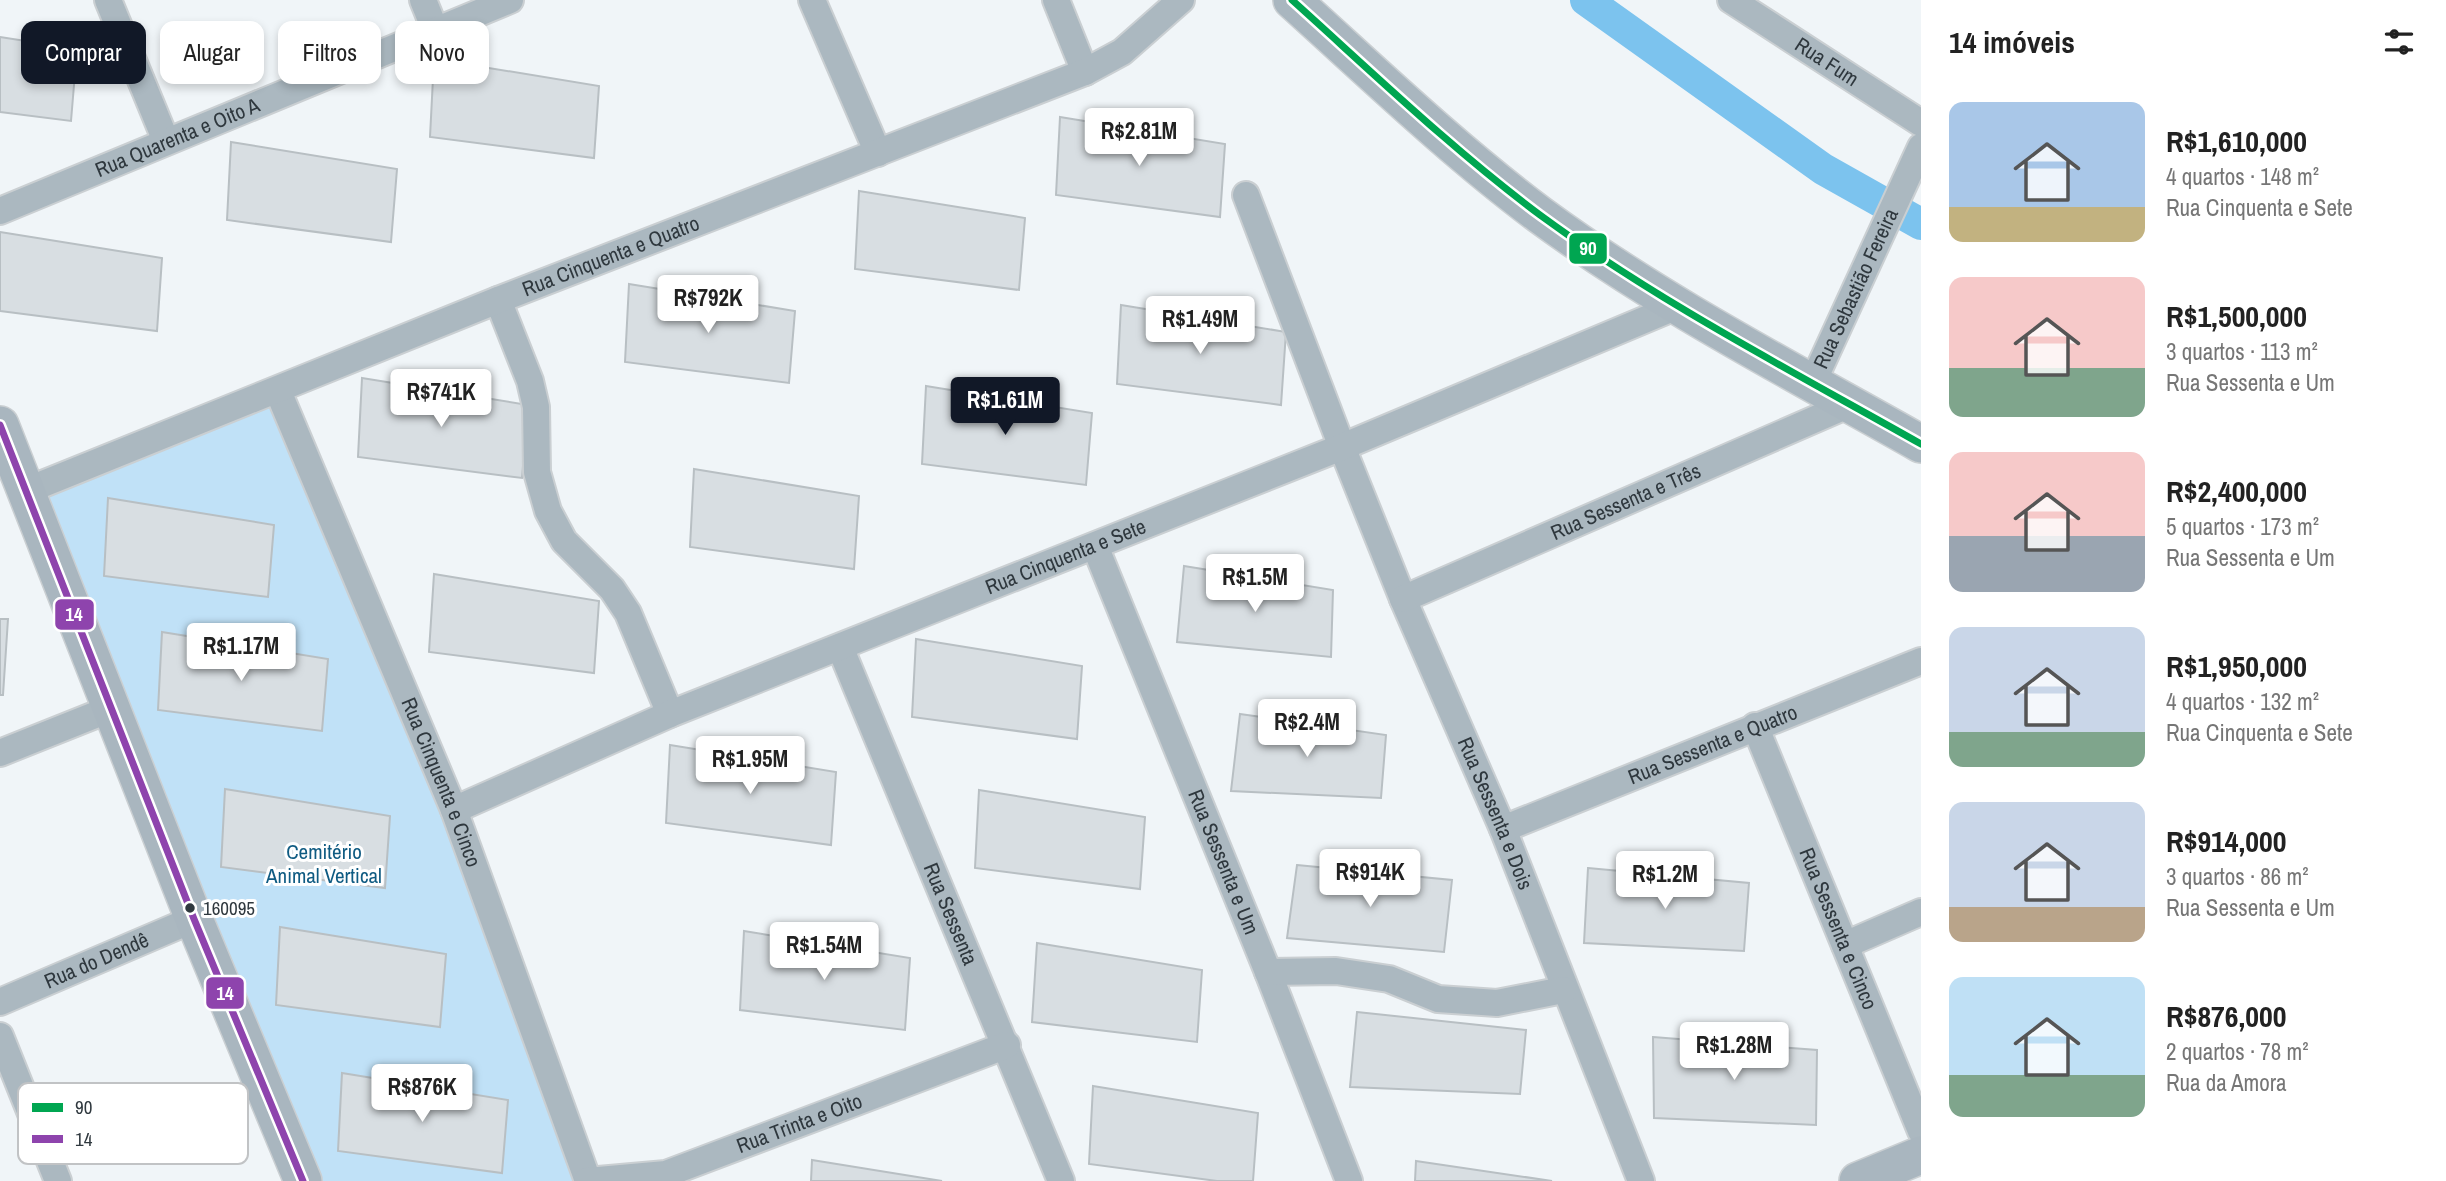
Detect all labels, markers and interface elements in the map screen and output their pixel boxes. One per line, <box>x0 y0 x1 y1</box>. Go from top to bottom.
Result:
chip: Comprar <box>21 21 146 84</box>
chip: Alugar <box>160 21 264 84</box>
chip: Filtros <box>278 21 381 84</box>
chip: Novo <box>395 21 489 84</box>
text: 14 imóveis <box>1949 22 2075 62</box>
icon: filters <box>2380 23 2418 61</box>
street label: Rua Fum <box>1789 30 1865 93</box>
street label: Rua Quarenta e Oito A <box>91 90 264 184</box>
pin: R$2.81M <box>1074 108 1204 168</box>
text: R$2.81M <box>1101 115 1177 146</box>
text: R$1,610,000 <box>2166 121 2307 161</box>
icon: home <box>2005 130 2089 214</box>
text: 4 quartos · 148 m² <box>2166 161 2319 192</box>
text: Rua Cinquenta e Sete <box>2166 192 2353 223</box>
street label: Rua Sebastião Fereira <box>1806 203 1905 373</box>
street label: Rua Cinquenta e Quatro <box>518 208 703 303</box>
line badge: 90 <box>1568 232 1608 265</box>
text: 90 <box>1579 235 1597 261</box>
pin: R$792K <box>651 276 765 335</box>
text: R$792K <box>673 282 743 313</box>
pin: R$1.49M <box>1135 296 1265 356</box>
text: R$1,500,000 <box>2166 296 2307 336</box>
text: R$1.49M <box>1162 303 1238 334</box>
icon: home <box>2005 305 2089 389</box>
text: 3 quartos · 113 m² <box>2166 336 2318 367</box>
text: Rua Sessenta e Um <box>2166 367 2335 398</box>
pin: R$741K <box>384 370 498 429</box>
text: R$741K <box>406 376 476 407</box>
pin: R$1.61M <box>940 378 1070 437</box>
text: R$1.61M <box>967 384 1043 415</box>
street label: Rua Sessenta e Três <box>1546 456 1705 547</box>
text: R$2,400,000 <box>2166 471 2307 511</box>
icon: home <box>2005 480 2089 564</box>
street label: Rua Cinquenta e Sete <box>981 511 1150 601</box>
text: 5 quartos · 173 m² <box>2166 511 2319 542</box>
text: Rua Sessenta e Um <box>2166 542 2335 573</box>
pin: R$1.5M <box>1198 554 1312 614</box>
text: R$1.5M <box>1222 561 1288 592</box>
line badge: 14 <box>54 598 95 631</box>
text: 14 <box>65 601 83 627</box>
pin: R$1.17M <box>176 624 306 683</box>
text: R$1.17M <box>203 630 279 661</box>
text: R$1,950,000 <box>2166 646 2307 686</box>
icon: home <box>2005 655 2089 739</box>
text: 4 quartos · 132 m² <box>2166 686 2319 717</box>
street label: Rua Cinquenta e Cinco <box>394 693 488 871</box>
street label: Rua Sessenta e Quatro <box>1624 697 1801 791</box>
pin: R$2.4M <box>1250 700 1364 759</box>
text: R$2.4M <box>1274 706 1340 737</box>
text: Rua Cinquenta e Sete <box>2166 717 2353 748</box>
street label: Rua Sessenta e Dois <box>1451 733 1540 894</box>
pin: R$1.95M <box>685 736 815 796</box>
text: R$1.95M <box>712 743 788 774</box>
street label: Rua Sessenta e Um <box>1181 785 1266 939</box>
text: R$914,000 <box>2166 821 2286 861</box>
icon: home <box>2005 830 2089 914</box>
park label: Cemitério Animal Vertical <box>265 837 382 890</box>
street label: Rua Sessenta e Cinco <box>1792 843 1885 1014</box>
pin: R$914K <box>1313 850 1427 909</box>
pin: R$1.2M <box>1608 852 1722 911</box>
text: R$914K <box>1335 856 1405 887</box>
street label: Rua Sessenta <box>917 858 985 970</box>
text: R$1.2M <box>1632 858 1698 889</box>
text: 3 quartos · 86 m² <box>2166 861 2309 892</box>
text: Rua Sessenta e Um <box>2166 892 2335 923</box>
place label: 160095 <box>203 895 255 921</box>
marker: 160095 <box>183 901 197 915</box>
pin: R$1.54M <box>759 922 889 982</box>
street label: Rua do Dendê <box>40 925 153 995</box>
text: R$1.54M <box>786 929 862 960</box>
line badge: 14 <box>205 976 245 1010</box>
text: 14 <box>216 980 234 1006</box>
text: R$876,000 <box>2166 996 2286 1036</box>
icon: home <box>2005 1005 2089 1089</box>
pin: R$1.28M <box>1669 1023 1799 1082</box>
text: R$1.28M <box>1696 1029 1772 1060</box>
text: 2 quartos · 78 m² <box>2166 1036 2309 1067</box>
pin: R$876K <box>365 1064 479 1124</box>
text: Rua da Amora <box>2166 1067 2287 1098</box>
text: R$876K <box>387 1071 457 1102</box>
legend <box>18 1083 248 1164</box>
street label: Rua Trinta e Oito <box>732 1086 866 1160</box>
text: 90 <box>75 1094 92 1120</box>
text: 14 <box>75 1126 93 1152</box>

